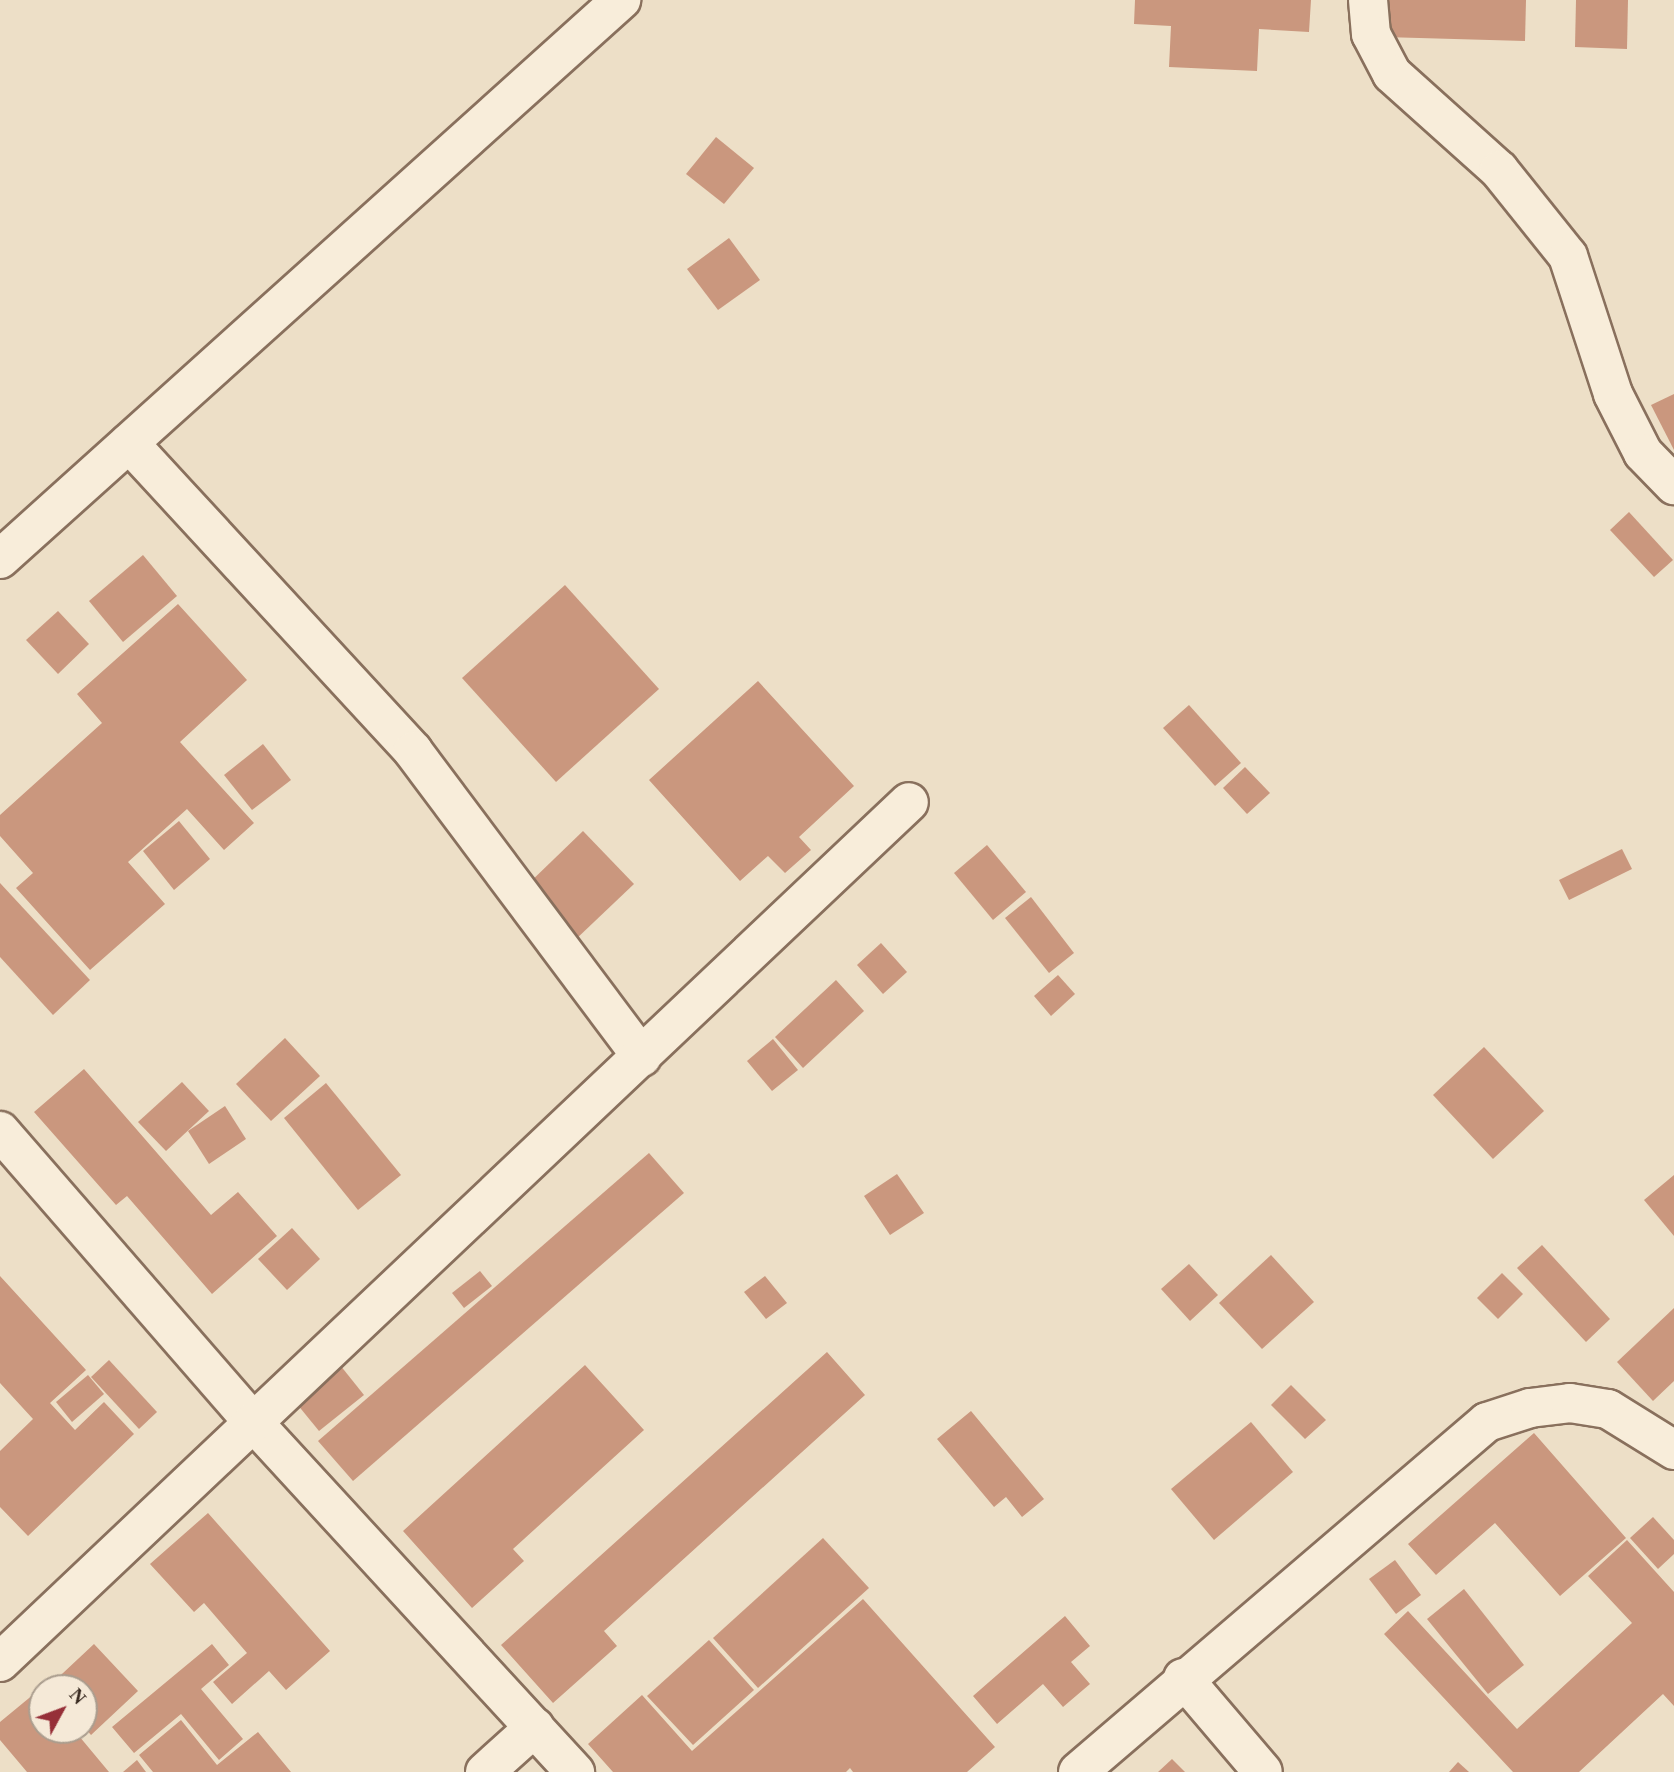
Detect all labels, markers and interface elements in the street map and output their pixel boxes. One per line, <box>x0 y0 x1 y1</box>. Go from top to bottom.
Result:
north arrow <box>28 1674 98 1744</box>
text: N <box>65 1684 90 1708</box>

